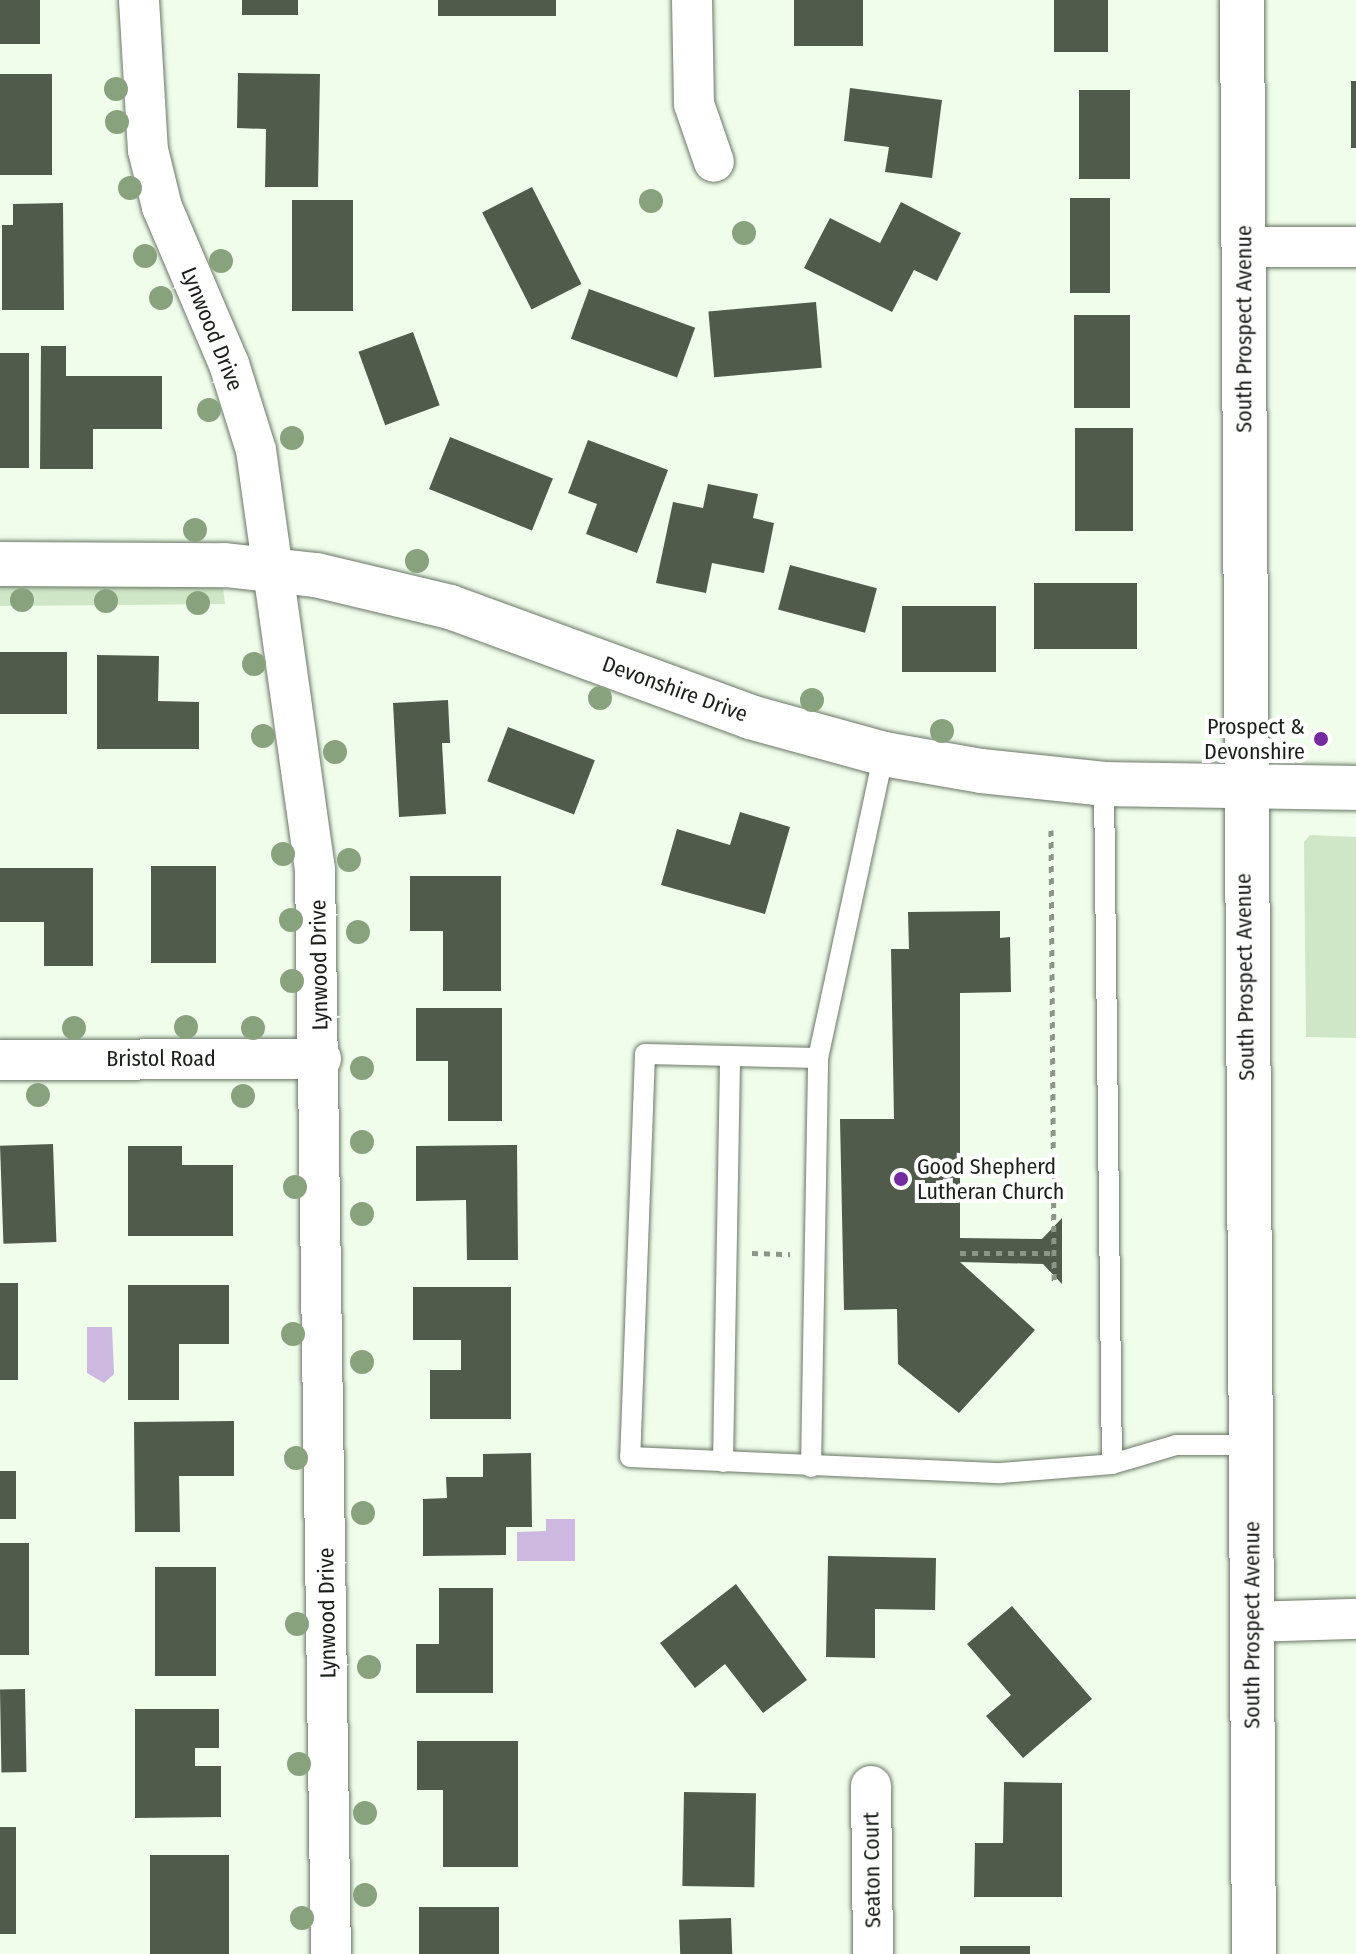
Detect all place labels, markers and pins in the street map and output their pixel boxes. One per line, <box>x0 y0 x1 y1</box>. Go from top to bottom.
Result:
place label: Prospect & Devonshire <box>1204 713 1305 764</box>
marker: Prospect & Devonshire <box>1312 730 1330 748</box>
place label: Good Shepherd Lutheran Church <box>917 1153 1064 1204</box>
marker: Good Shepherd Lutheran Church <box>892 1170 910 1188</box>

